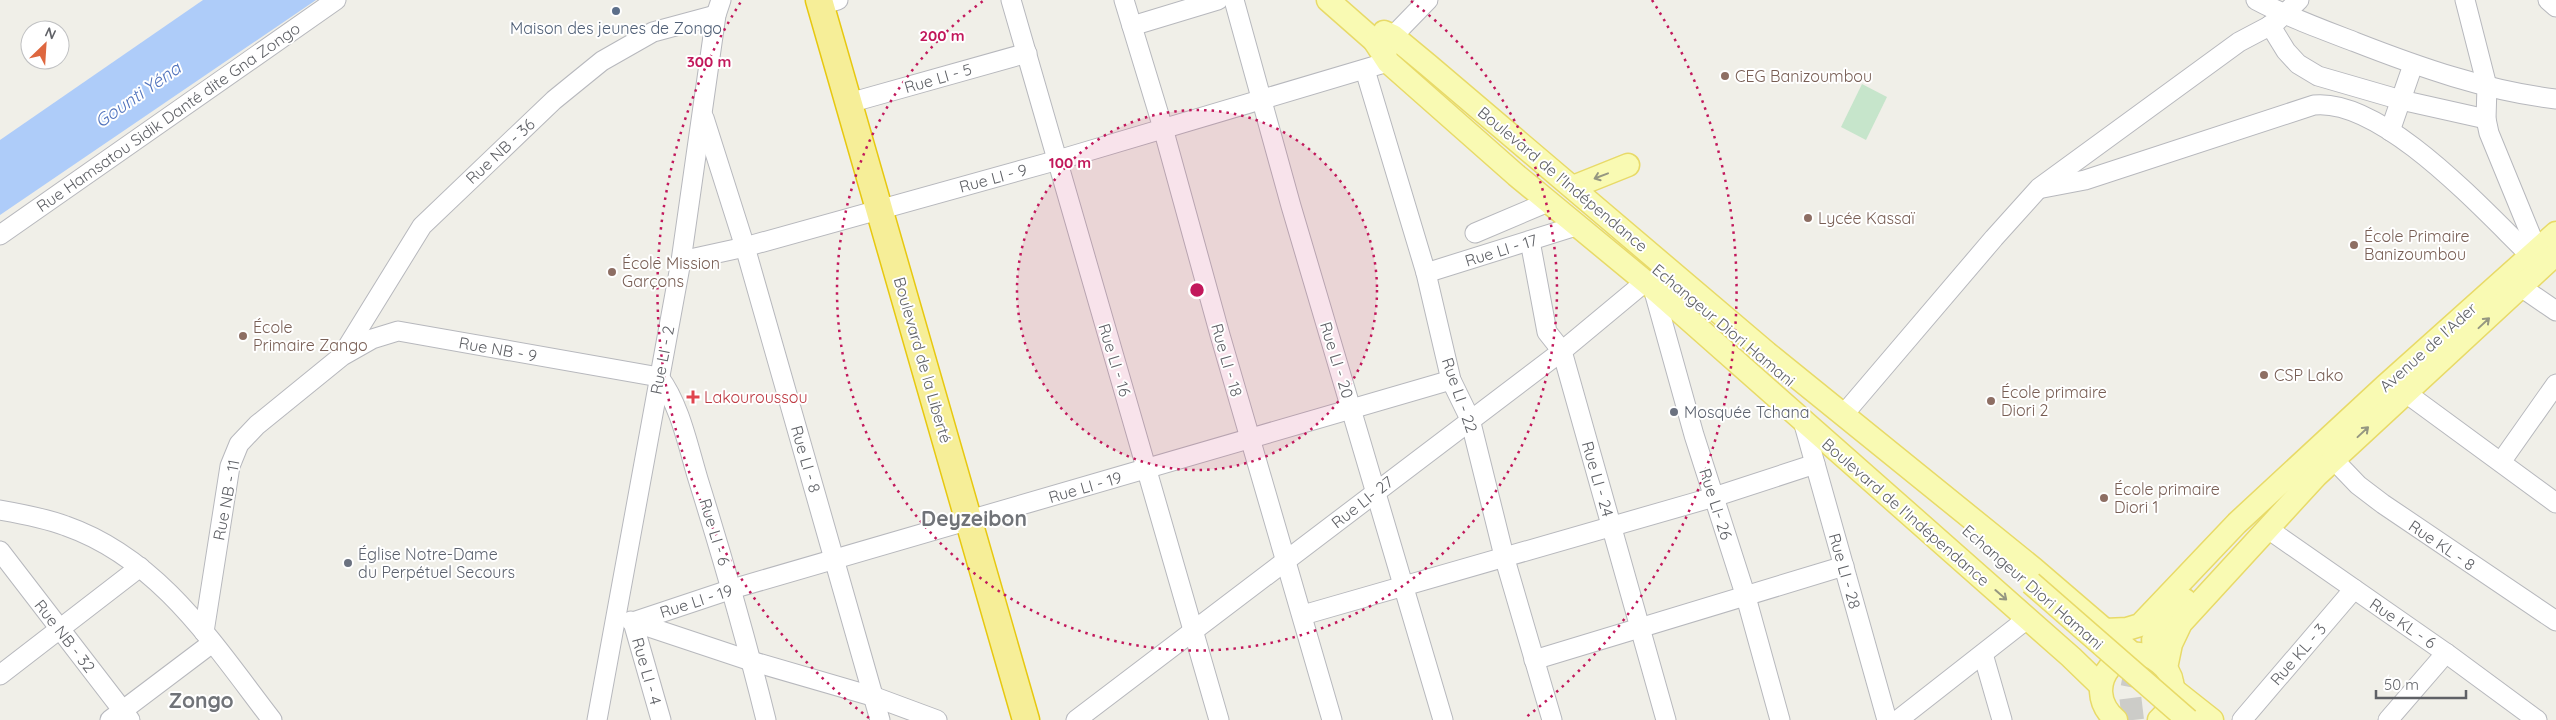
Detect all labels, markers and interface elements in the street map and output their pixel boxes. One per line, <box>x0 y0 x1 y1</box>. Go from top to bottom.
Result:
marker: Maison des jeunes de Zongo <box>610 5 622 17</box>
street label: Rue Hamsatou Sidik Danté dite Gna Zongo <box>32 18 304 216</box>
place label: Maison des jeunes de Zongo <box>510 18 722 38</box>
north arrow <box>20 20 70 70</box>
text: N <box>42 23 59 44</box>
text: 200 m <box>920 26 965 45</box>
text: 300 m <box>687 52 731 71</box>
water label: Gounti Yéna <box>90 56 186 133</box>
street label: Rue LI - 5 <box>902 59 974 97</box>
place label: CEG Banizoumbou <box>1735 66 1872 86</box>
marker: CEG Banizoumbou <box>1719 70 1731 82</box>
street label: Boulevard de l'Indépendance <box>1474 102 1652 256</box>
street label: Rue NB - 36 <box>461 114 539 188</box>
text: 100 m <box>1049 153 1091 172</box>
street label: Rue LI - 9 <box>957 159 1029 197</box>
one-way arrow <box>1594 172 1609 181</box>
place label: Lycée Kassaï <box>1818 208 1915 228</box>
marker: Lycée Kassaï <box>1802 212 1814 224</box>
place label: École Primaire Banizoumbou <box>2364 226 2470 264</box>
street label: Rue LI - 17 <box>1462 230 1540 270</box>
marker: École Primaire Banizoumbou <box>2348 239 2360 251</box>
place label: École Mission Garçons <box>622 253 720 291</box>
street label: Echangeur Diori Hamani <box>1648 259 1800 391</box>
marker: École Mission Garçons <box>606 266 618 278</box>
street label: Boulevard de la Liberté <box>890 275 956 445</box>
centre of rings <box>1188 281 1206 299</box>
street label: Avenue de l'Ader <box>2375 298 2481 396</box>
place label: École Primaire Zango <box>253 317 368 355</box>
one-way arrow <box>2477 317 2490 329</box>
street label: Rue LI - 20 <box>1316 319 1358 401</box>
street label: Rue LI - 16 <box>1094 321 1136 399</box>
street label: Rue LI - 18 <box>1207 321 1247 399</box>
street label: Rue LI - 2 <box>646 324 678 396</box>
marker: École Primaire Zango <box>237 330 249 342</box>
street label: Rue NB - 9 <box>457 332 539 366</box>
street label: Rue LI - 22 <box>1438 355 1482 435</box>
place label: CSP Lako <box>2274 365 2343 385</box>
marker: CSP Lako <box>2258 369 2270 381</box>
place label: École primaire Diori 2 <box>2001 382 2107 420</box>
place label: Lakouroussou <box>704 387 808 407</box>
marker: Lakouroussou <box>686 390 700 404</box>
marker: École primaire Diori 2 <box>1985 395 1997 407</box>
place label: Mosquée Tchana <box>1684 402 1809 422</box>
marker: Mosquée Tchana <box>1668 406 1680 418</box>
street label: Rue LI - 8 <box>787 423 825 495</box>
one-way arrow <box>2357 426 2370 438</box>
street label: Boulevard de l'Indépendance <box>1818 434 1994 590</box>
street label: Rue LI - 24 <box>1578 439 1618 519</box>
street label: Rue NB - 11 <box>208 458 244 542</box>
street label: Rue LI- 26 <box>1695 466 1737 542</box>
street label: Rue LI - 19 <box>1046 467 1124 507</box>
street label: Rue LI- 27 <box>1327 472 1397 532</box>
place label: École primaire Diori 1 <box>2114 479 2220 517</box>
marker: École primaire Diori 1 <box>2098 492 2110 504</box>
street label: Rue LI - 6 <box>695 496 735 568</box>
district label: Deyzeibon <box>921 505 1027 531</box>
street label: Rue KL - 8 <box>2405 515 2479 575</box>
street label: Echangeur Diori Hamani <box>1958 520 2108 654</box>
street label: Rue LI - 28 <box>1825 531 1865 611</box>
place label: Église Notre-Dame du Perpétuel Secours <box>358 544 515 582</box>
marker: Église Notre-Dame du Perpétuel Secours <box>342 557 354 569</box>
street label: Rue LI - 19 <box>657 580 735 622</box>
one-way arrow <box>1994 589 2007 601</box>
street label: Rue KL - 6 <box>2366 593 2440 653</box>
street label: Rue NB - 32 <box>30 595 100 677</box>
street label: Rue KL - 3 <box>2266 619 2330 689</box>
street label: Rue LI - 4 <box>628 635 666 707</box>
scale bar <box>2376 668 2466 700</box>
text: 50 m <box>2384 675 2419 694</box>
district label: Zongo <box>168 687 234 713</box>

